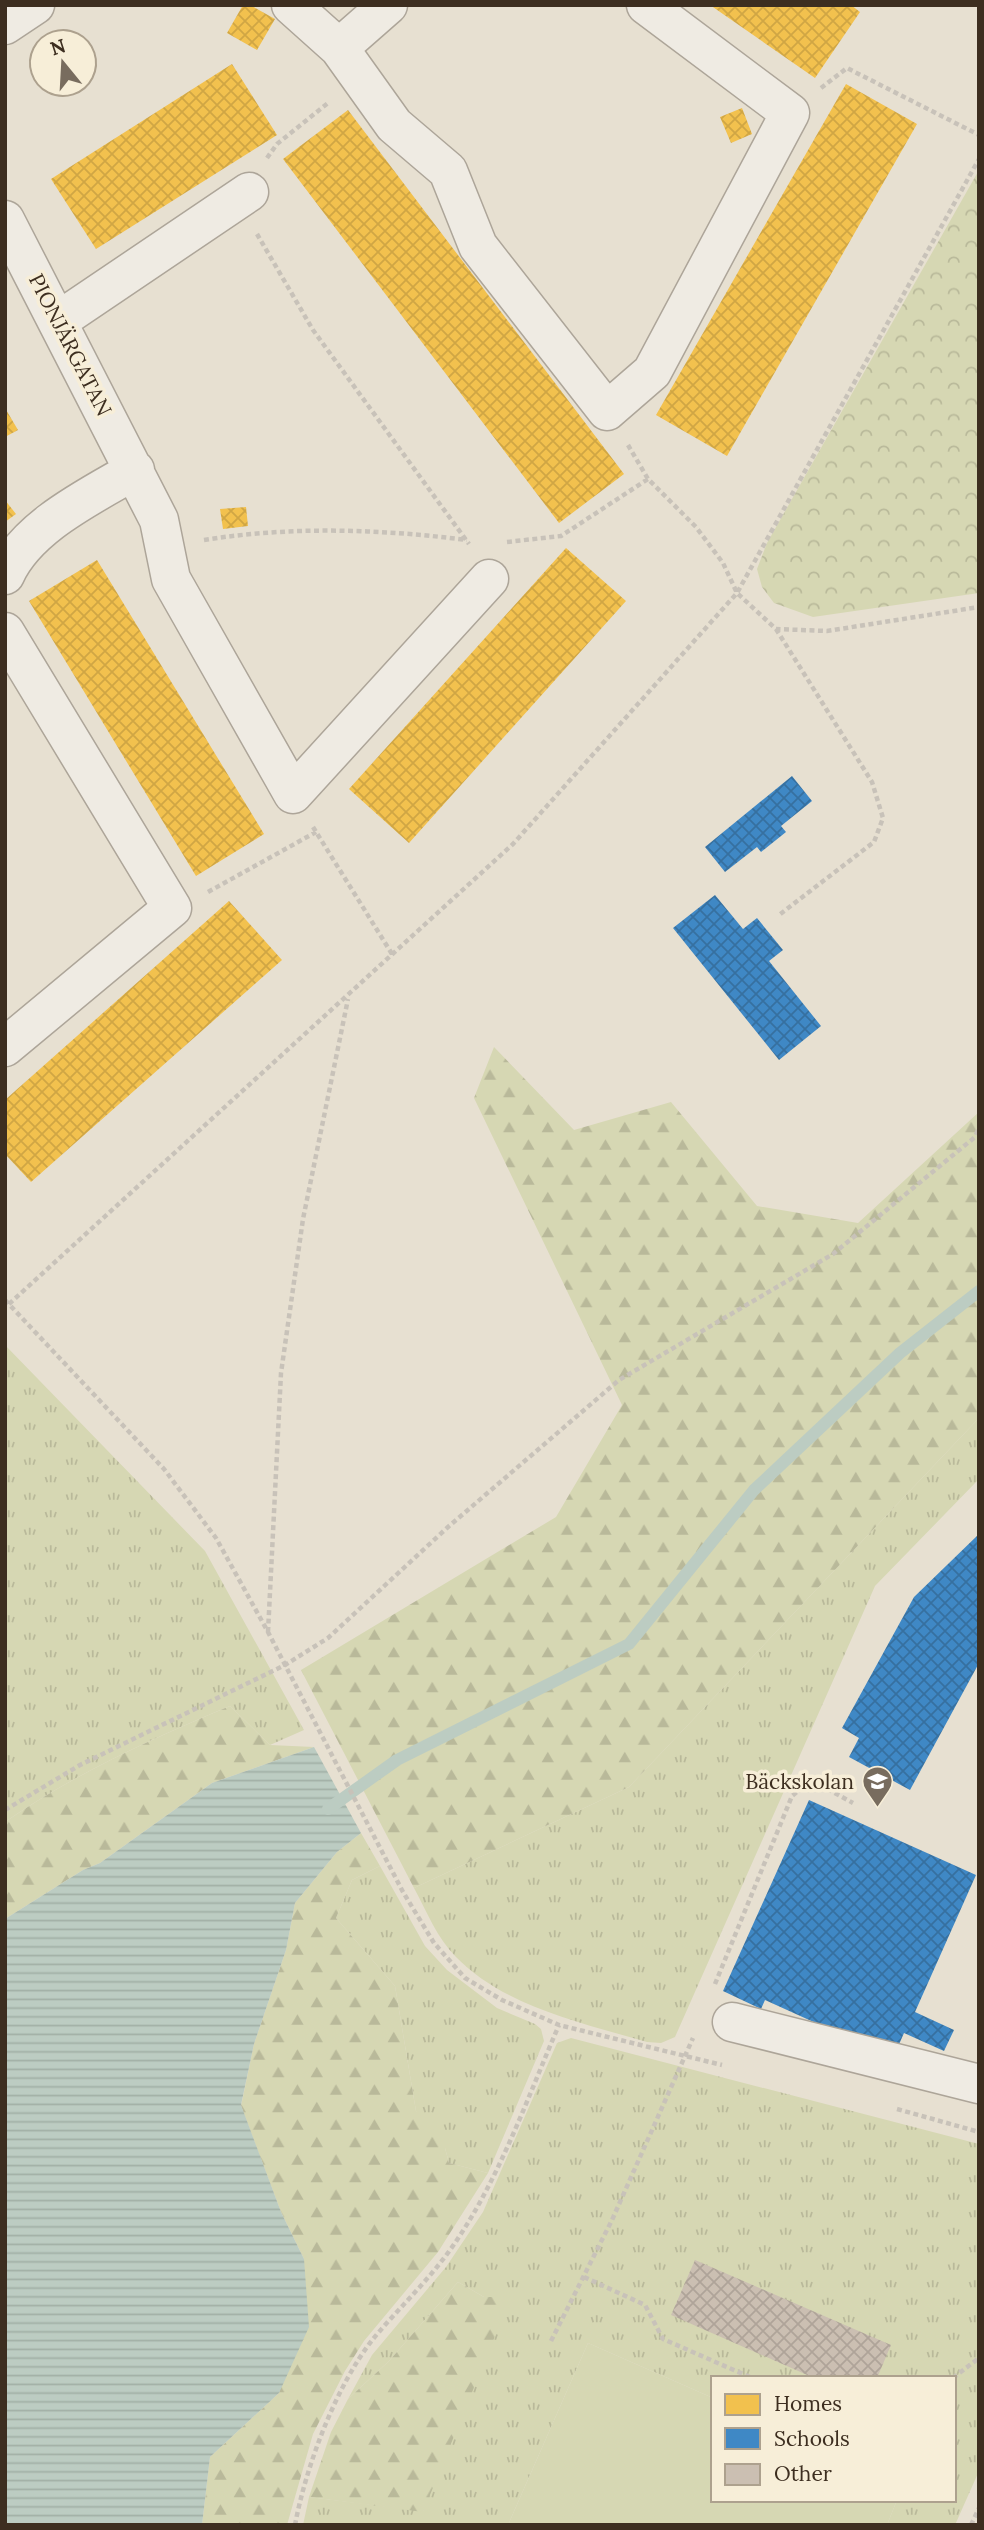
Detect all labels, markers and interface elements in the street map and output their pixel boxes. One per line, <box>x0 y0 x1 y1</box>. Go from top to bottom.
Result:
north arrow <box>28 28 98 98</box>
text: N <box>47 33 69 61</box>
street label: PIONJÄRGATAN <box>23 269 118 420</box>
school or university icon: Bäckskolan <box>860 1765 894 1809</box>
place label: Bäckskolan <box>745 1768 854 1795</box>
legend <box>711 2376 956 2502</box>
text: Homes <box>774 2390 842 2417</box>
text: Schools <box>774 2425 850 2452</box>
text: Other <box>774 2460 832 2487</box>

